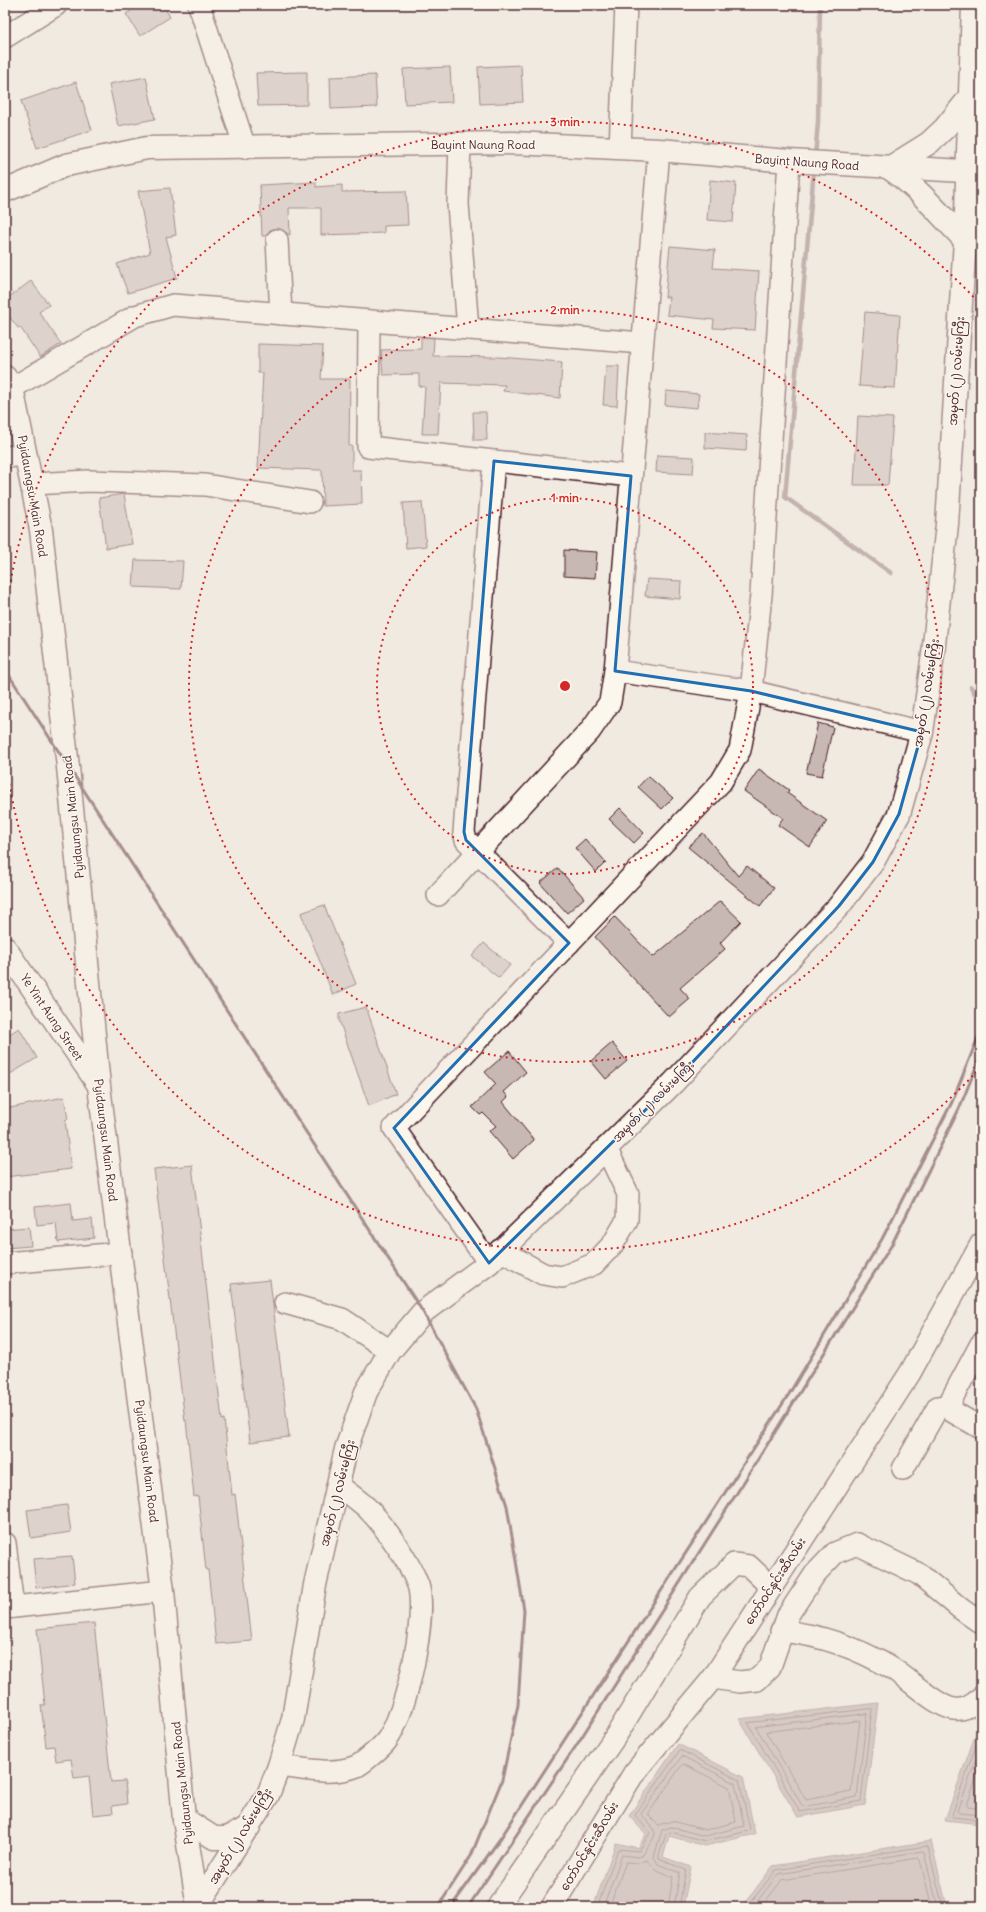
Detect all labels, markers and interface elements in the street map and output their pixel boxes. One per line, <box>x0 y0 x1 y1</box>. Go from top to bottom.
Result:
text: 3 min <box>550 114 580 129</box>
street label: Bayint Naung Road <box>431 137 535 152</box>
street label: Bayint Naung Road <box>754 151 860 173</box>
text: 2 min <box>550 302 580 317</box>
street label: အမှတ် (၂) လမ်းမကြီး <box>944 316 970 426</box>
street label: Pyidaungsu Main Road <box>15 434 51 558</box>
text: 1 min <box>551 490 579 505</box>
street label: အမှတ် (၂) လမ်းမကြီး <box>909 637 945 749</box>
centre of rings <box>558 679 572 693</box>
street label: Pyidaungsu Main Road <box>59 755 87 879</box>
street label: Ye Yint Aung Street <box>17 971 87 1063</box>
street label: အမှတ် (၂) လမ်းမကြီး <box>608 1056 699 1147</box>
street label: Pyidaungsu Main Road <box>91 1078 121 1202</box>
street label: Pyidaungsu Main Road <box>132 1399 162 1523</box>
street label: အမှတ် (၂) လမ်းမကြီး <box>315 1438 360 1549</box>
street label: တော်ဝင်နှင်းဆီလမ်း <box>740 1534 811 1629</box>
street label: Pyidaungsu Main Road <box>168 1721 196 1845</box>
street label: အမှတ် (၂) လမ်းမကြီး <box>204 1785 277 1888</box>
street label: တော်ဝင်နှင်းဆီလမ်း <box>556 1798 624 1895</box>

